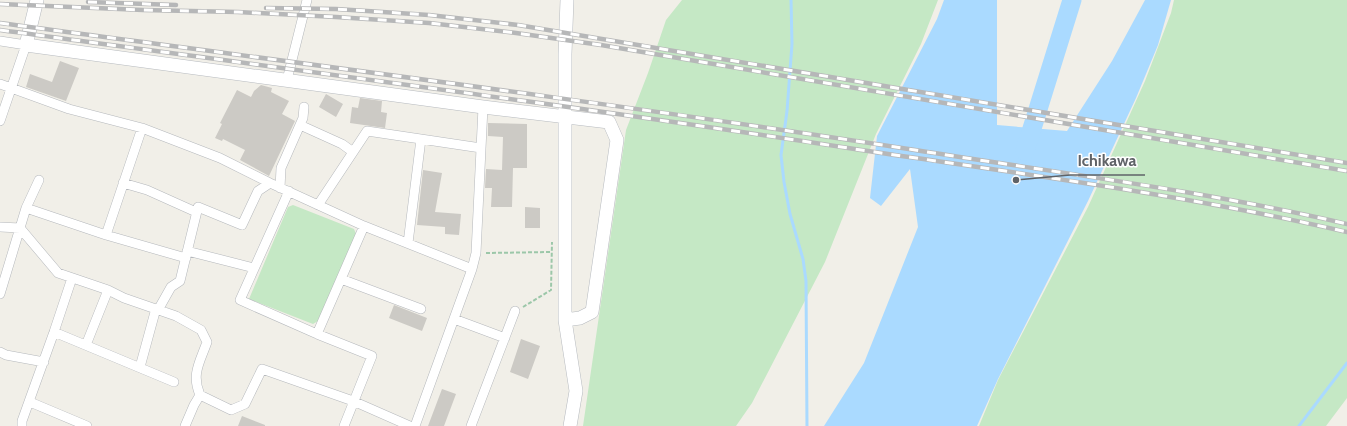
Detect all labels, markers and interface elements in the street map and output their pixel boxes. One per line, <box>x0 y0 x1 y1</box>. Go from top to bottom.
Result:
callout: Ichikawa <box>1070 147 1145 175</box>
text: Ichikawa <box>1077 151 1137 170</box>

